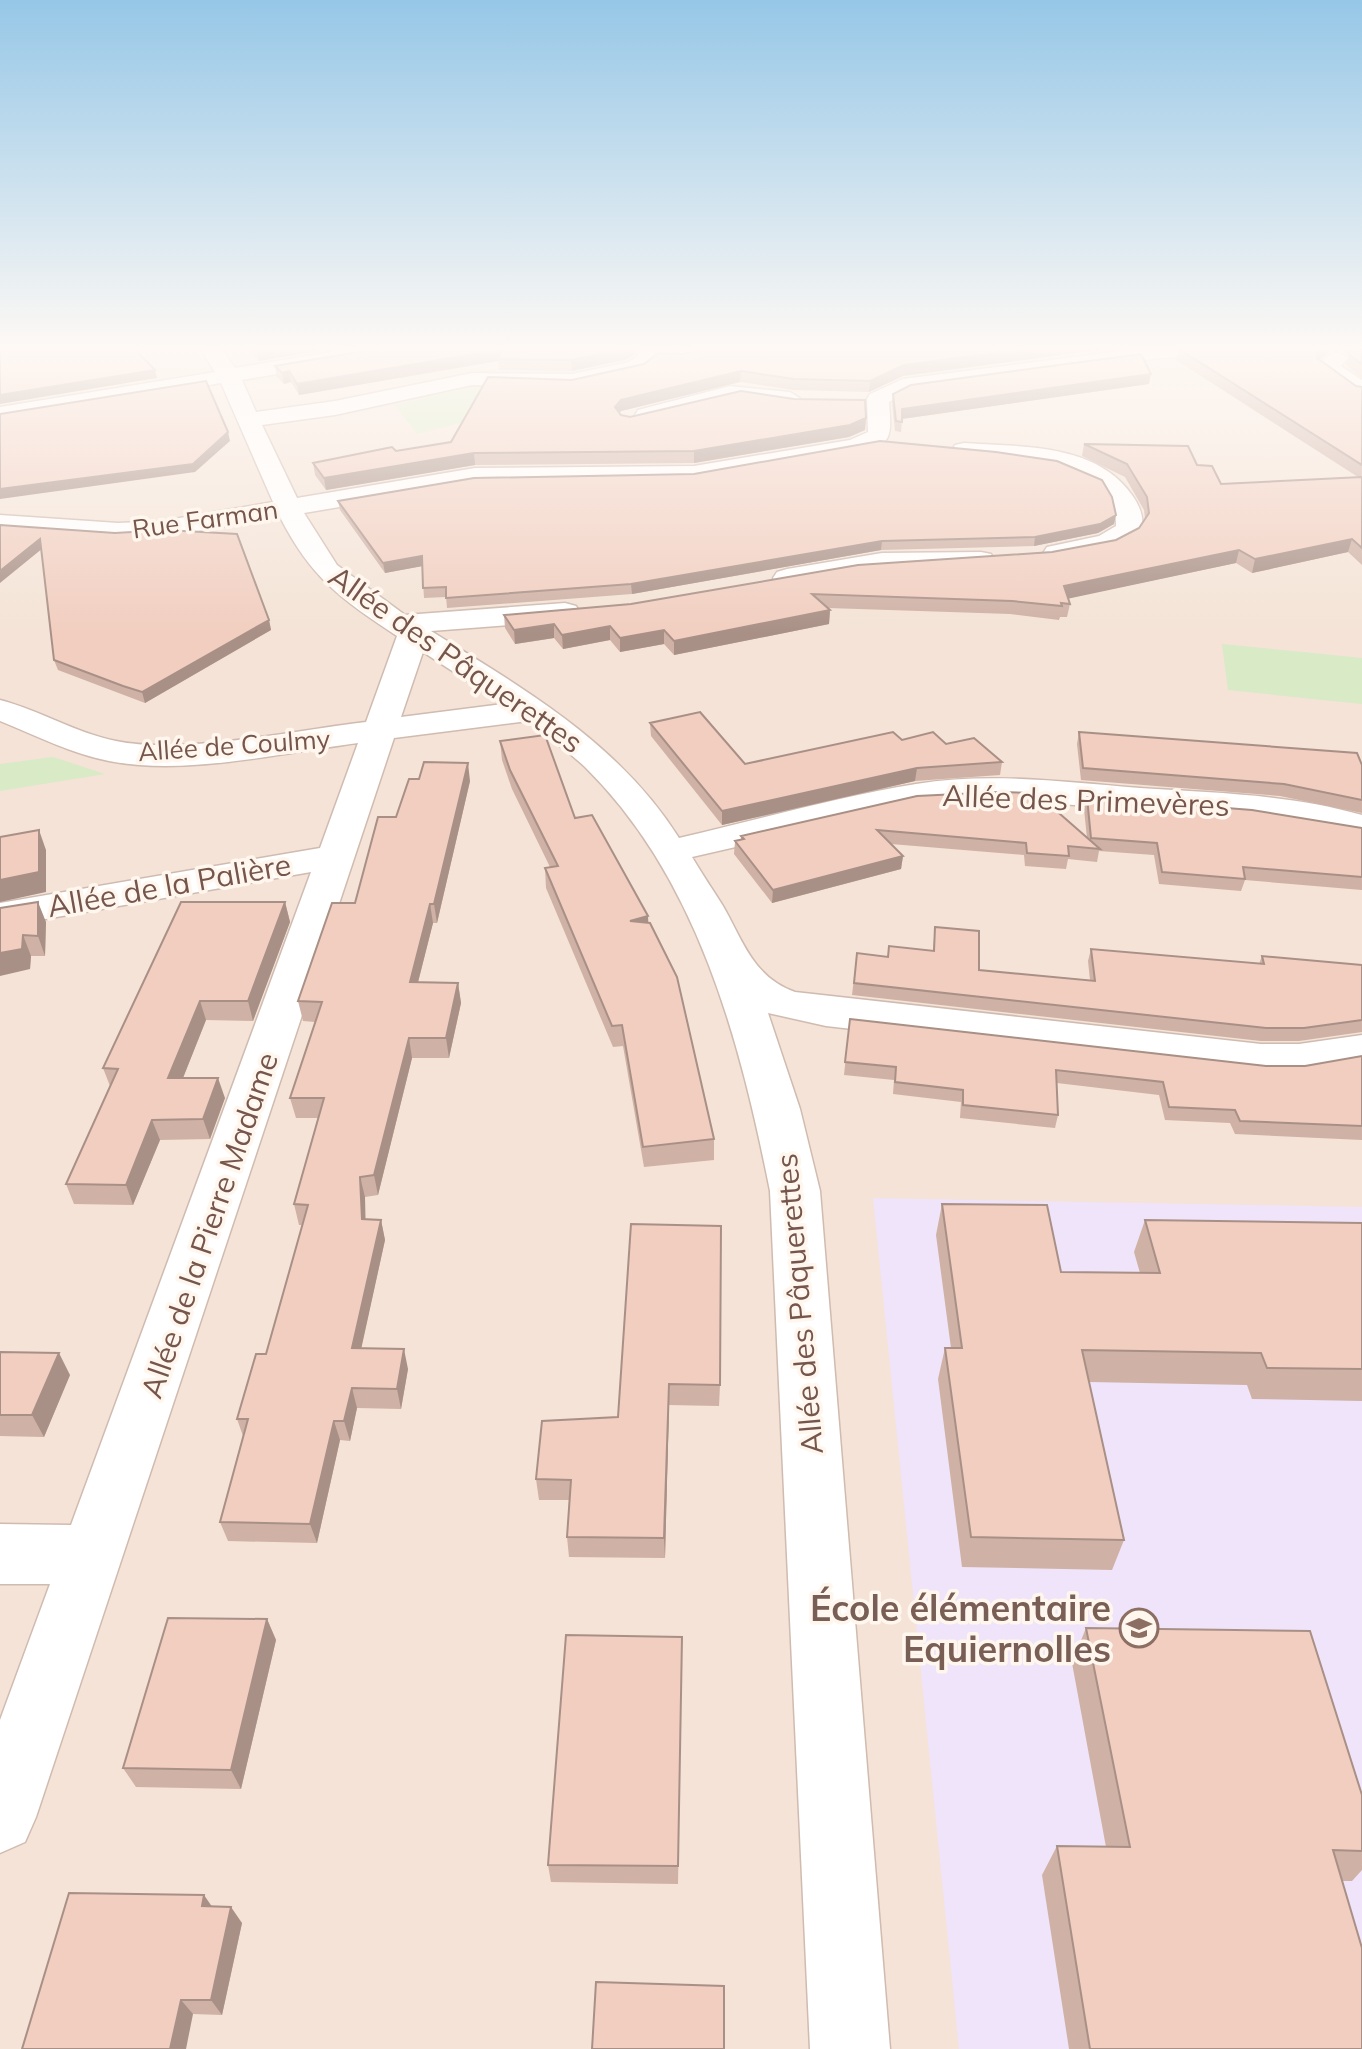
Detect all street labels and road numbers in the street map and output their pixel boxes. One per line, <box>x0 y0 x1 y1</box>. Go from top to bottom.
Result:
street label: Rue Farman <box>130 492 280 546</box>
street label: Allée des Pâquerettes <box>322 557 590 761</box>
street label: Allée de Coulmy <box>137 722 331 768</box>
street label: Allée des Primevères <box>942 776 1230 824</box>
street label: Allée de la Palière <box>44 845 294 925</box>
street label: Allée de la Pierre Madame <box>132 1047 286 1403</box>
street label: Allée des Pâquerettes <box>767 1152 831 1456</box>

